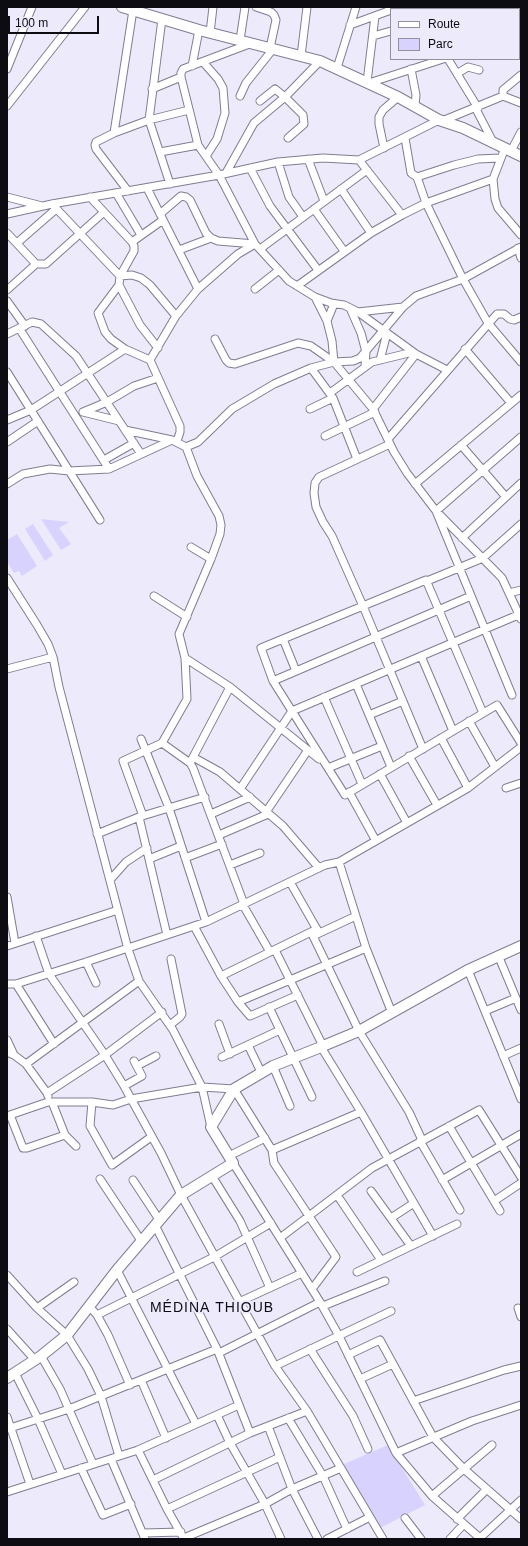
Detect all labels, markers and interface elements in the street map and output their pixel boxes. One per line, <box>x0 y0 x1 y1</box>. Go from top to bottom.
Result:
scale bar <box>10 8 101 34</box>
legend <box>390 8 520 60</box>
text: 100 m <box>15 16 48 30</box>
text: Route <box>428 17 460 31</box>
text: Parc <box>428 37 453 51</box>
district label: MÉDINA THIOUB <box>150 1300 274 1316</box>

